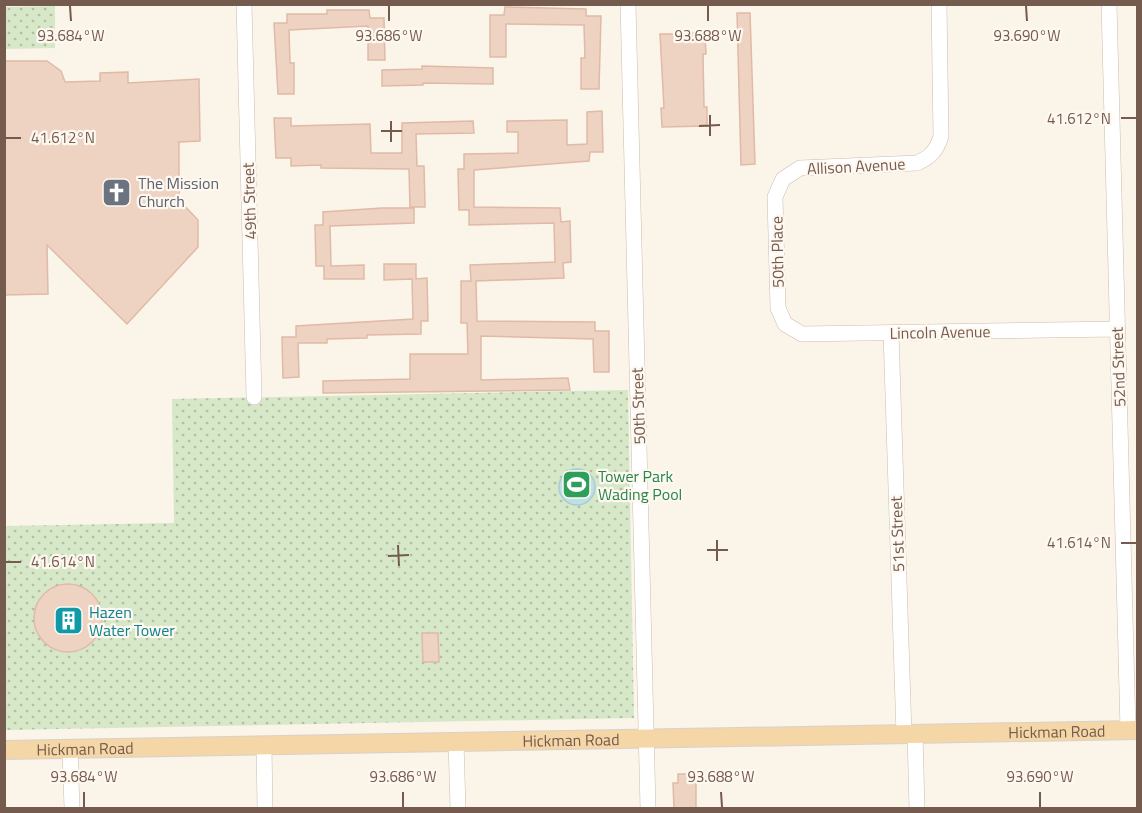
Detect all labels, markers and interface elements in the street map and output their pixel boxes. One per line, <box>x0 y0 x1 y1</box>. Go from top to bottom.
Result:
text: 93.684°W <box>38 24 104 47</box>
text: 93.686°W <box>356 24 422 47</box>
text: 93.688°W <box>675 24 741 47</box>
text: 93.690°W <box>994 24 1060 47</box>
text: 41.612°N <box>1047 107 1111 130</box>
text: 41.612°N <box>31 126 95 149</box>
street label: Allison Avenue <box>806 151 906 181</box>
street label: 49th Street <box>236 162 262 240</box>
place label: The Mission Church <box>138 171 219 213</box>
church icon: The Mission Church <box>101 176 133 208</box>
street label: 50th Place <box>764 216 790 288</box>
street label: Lincoln Avenue <box>889 319 991 345</box>
street label: 52nd Street <box>1105 326 1131 407</box>
street label: 50th Street <box>625 367 651 445</box>
place label: Tower Park Wading Pool <box>598 464 682 506</box>
sports icon: Tower Park Wading Pool <box>561 469 593 501</box>
street label: 51st Street <box>884 495 910 572</box>
text: 41.614°N <box>1047 531 1111 554</box>
text: 41.614°N <box>31 550 95 573</box>
place label: Hazen Water Tower <box>89 600 175 642</box>
building icon: Hazen Water Tower <box>52 605 84 637</box>
street label: Hickman Road <box>1008 719 1106 744</box>
street label: Hickman Road <box>522 727 620 753</box>
street label: Hickman Road <box>36 736 134 761</box>
text: 93.684°W <box>51 765 117 788</box>
text: 93.686°W <box>370 765 436 788</box>
text: 93.688°W <box>688 765 754 788</box>
text: 93.690°W <box>1007 765 1073 788</box>

